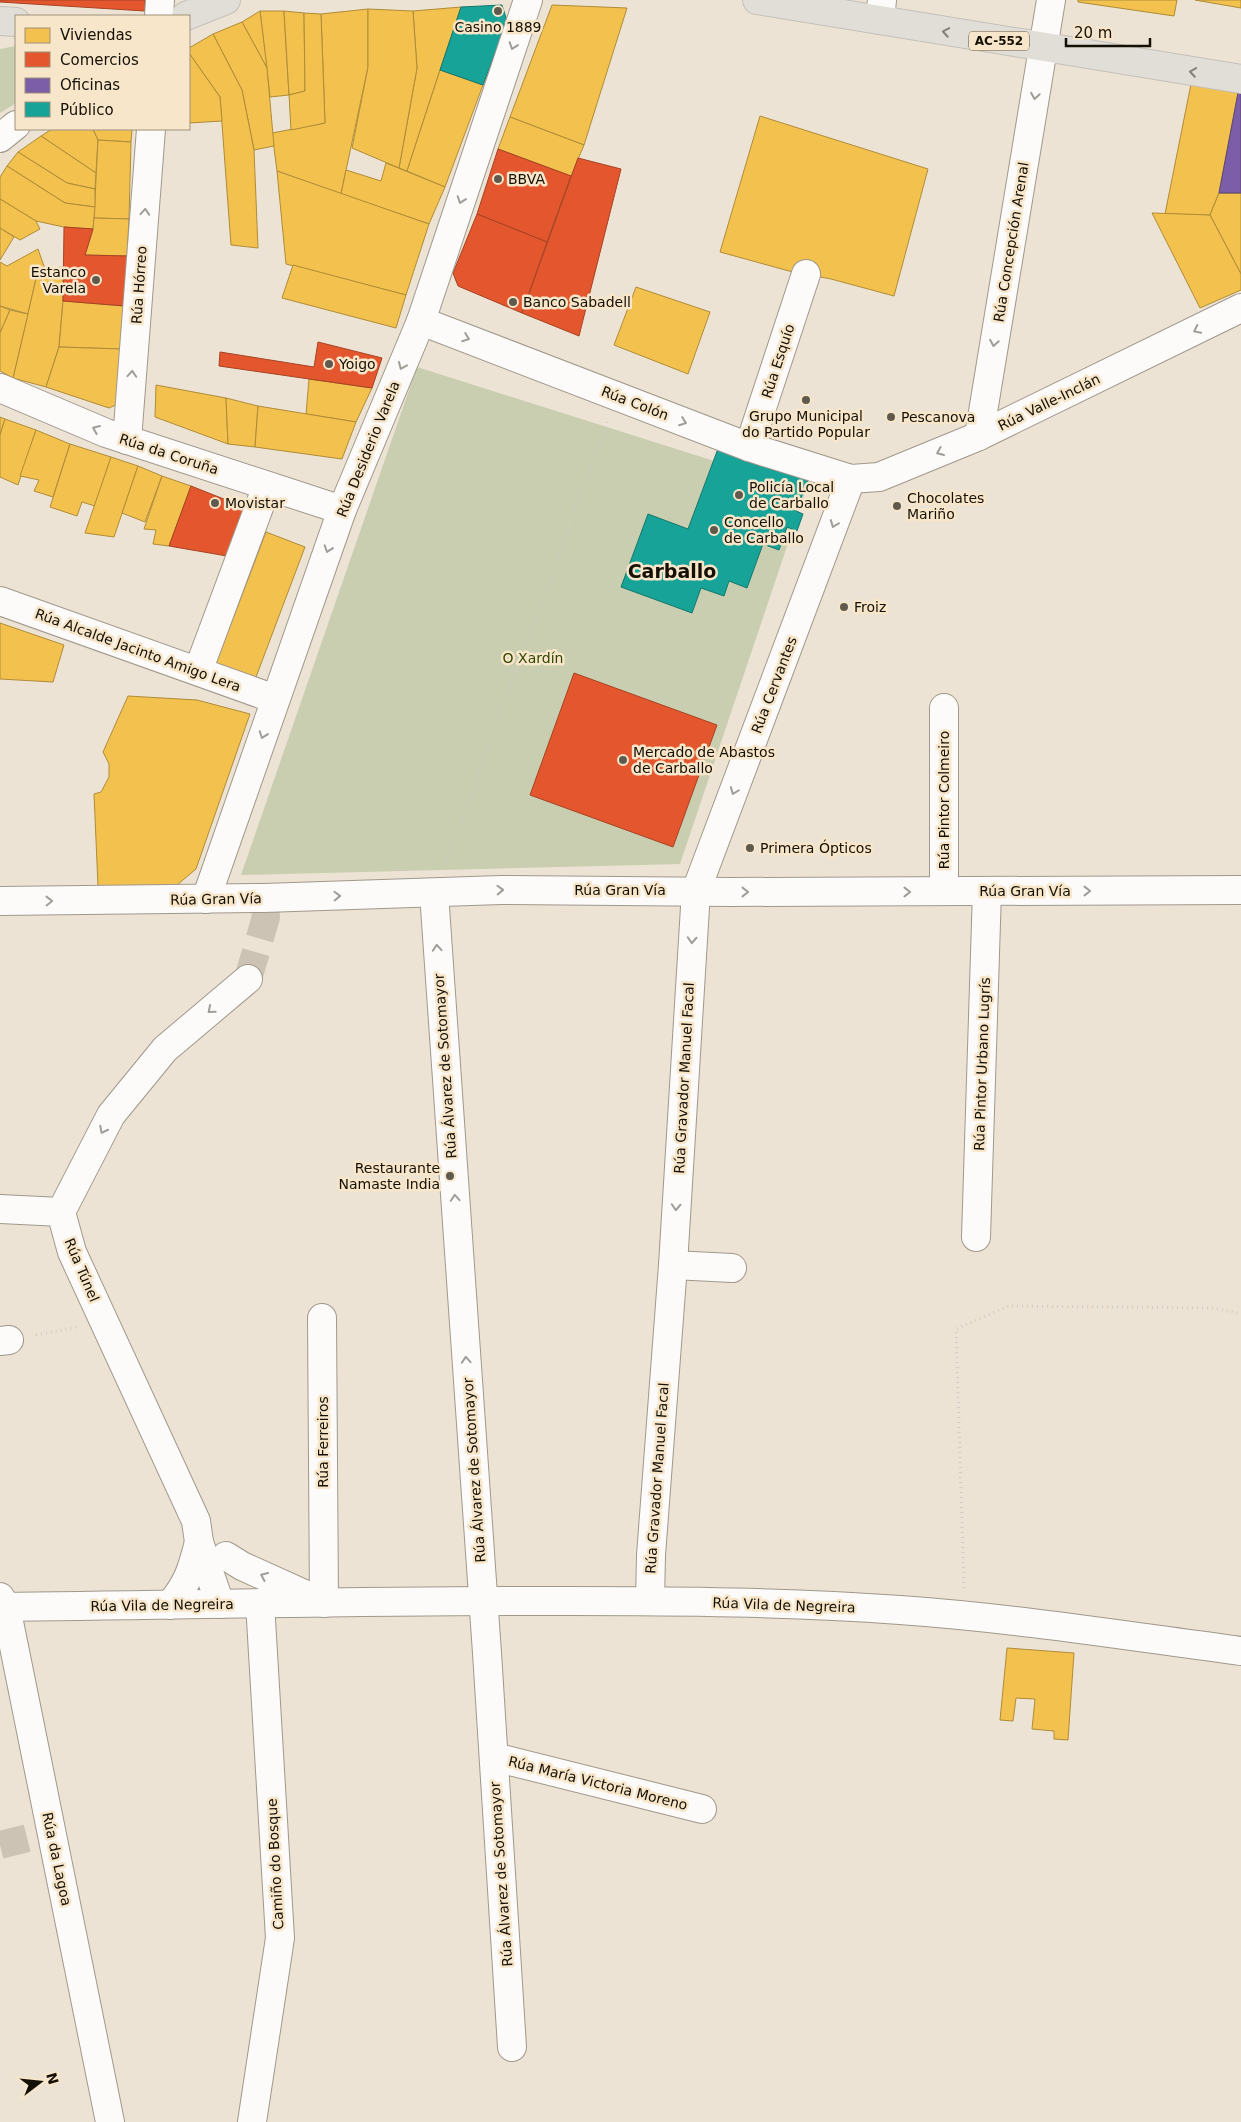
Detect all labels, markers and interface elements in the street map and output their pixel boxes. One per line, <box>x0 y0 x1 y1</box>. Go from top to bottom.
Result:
marker: Casino 1889 <box>492 5 504 17</box>
legend <box>15 15 190 130</box>
scale bar <box>1066 15 1150 47</box>
place label: Casino 1889 <box>454 19 542 35</box>
text: 20 m <box>1074 24 1112 42</box>
text: Viviendas <box>60 26 133 44</box>
one-way arrow <box>942 27 950 37</box>
road number: AC-552 <box>969 31 1029 50</box>
one-way arrow <box>509 42 519 50</box>
text: Comercios <box>60 51 139 69</box>
one-way arrow <box>1188 67 1197 77</box>
text: Oficinas <box>60 76 120 94</box>
one-way arrow <box>1030 93 1041 101</box>
text: Público <box>60 101 114 119</box>
street label: Rúa Concepción Arenal <box>990 161 1032 323</box>
place label: BBVA <box>508 171 545 187</box>
marker: BBVA <box>492 173 504 185</box>
one-way arrow <box>457 196 467 204</box>
one-way arrow <box>139 208 150 216</box>
street label: Rúa Hórreo <box>128 245 150 325</box>
place label: Estanco Varela <box>31 264 86 296</box>
marker: Estanco Varela <box>90 274 102 286</box>
place label: Banco Sabadell <box>523 294 631 310</box>
marker: Banco Sabadell <box>507 296 519 308</box>
street label: Rúa Esquío <box>758 322 798 400</box>
one-way arrow <box>1193 323 1202 334</box>
one-way arrow <box>461 332 470 342</box>
one-way arrow <box>990 339 1000 347</box>
place label: Yoigo <box>338 356 376 372</box>
marker: Yoigo <box>323 358 335 370</box>
one-way arrow <box>397 361 408 370</box>
one-way arrow <box>127 370 138 378</box>
street label: Rúa Valle-Inclán <box>995 370 1103 434</box>
street label: Rúa Desiderio Varela <box>333 379 403 519</box>
street label: Rúa Colón <box>599 383 671 423</box>
marker: Grupo Municipal do Partido Popular <box>800 394 812 406</box>
place label: Grupo Municipal do Partido Popular <box>742 408 870 440</box>
place label: Pescanova <box>901 409 975 425</box>
marker: Pescanova <box>885 411 897 423</box>
one-way arrow <box>678 416 687 426</box>
one-way arrow <box>92 425 101 435</box>
street label: Rúa da Coruña <box>117 430 221 478</box>
one-way arrow <box>936 446 945 456</box>
place label: Policía Local de Carballo <box>749 479 834 511</box>
marker: Policía Local de Carballo <box>733 489 745 501</box>
place label: Chocolates Mariño <box>907 490 984 522</box>
place label: Movistar <box>225 495 285 511</box>
marker: Movistar <box>209 497 221 509</box>
marker: Chocolates Mariño <box>891 500 903 512</box>
place label: Concello de Carballo <box>724 514 804 546</box>
one-way arrow <box>830 519 840 528</box>
marker: Concello de Carballo <box>708 524 720 536</box>
one-way arrow <box>324 544 334 553</box>
district label: Carballo <box>628 560 716 582</box>
place label: Froiz <box>854 599 886 615</box>
marker: Froiz <box>838 601 850 613</box>
street label: Rúa Alcalde Jacinto Amigo Lera <box>33 605 243 695</box>
street label: Rúa Cervantes <box>748 634 800 736</box>
park label: O Xardín <box>503 650 563 666</box>
one-way arrow <box>259 731 269 739</box>
street label: Rúa Pintor Colmeiro <box>936 731 952 869</box>
place label: Mercado de Abastos de Carballo <box>633 744 775 776</box>
marker: Mercado de Abastos de Carballo <box>617 754 629 766</box>
one-way arrow <box>729 786 740 795</box>
place label: Primera Ópticos <box>760 839 872 856</box>
marker: Primera Ópticos <box>744 842 756 854</box>
street label: Rúa Gran Vía <box>574 882 666 898</box>
street label: Rúa Gran Vía <box>979 883 1071 899</box>
one-way arrow <box>496 885 504 895</box>
one-way arrow <box>904 886 912 897</box>
one-way arrow <box>1084 886 1092 896</box>
one-way arrow <box>742 887 749 897</box>
street label: Rúa Gran Vía <box>170 890 262 908</box>
one-way arrow <box>334 890 342 901</box>
one-way arrow <box>45 896 53 906</box>
one-way arrow <box>687 936 698 944</box>
one-way arrow <box>432 944 443 952</box>
street label: Rúa Álvarez de Sotomayor <box>431 973 459 1159</box>
street label: Rúa Pintor Urbano Lugrís <box>971 977 993 1151</box>
street label: Rúa Gravador Manuel Facal <box>671 982 697 1174</box>
one-way arrow <box>208 1005 217 1013</box>
one-way arrow <box>99 1125 109 1134</box>
place label: Restaurante Namaste India <box>339 1160 440 1192</box>
marker: Restaurante Namaste India <box>444 1170 456 1182</box>
one-way arrow <box>449 1194 460 1202</box>
one-way arrow <box>671 1203 682 1211</box>
street label: Rúa Túnel <box>61 1236 103 1304</box>
one-way arrow <box>461 1356 472 1364</box>
street label: Rúa Álvarez de Sotomayor <box>460 1377 488 1563</box>
street label: Rúa Gravador Manuel Facal <box>642 1382 672 1574</box>
street label: Rúa Ferreiros <box>315 1396 331 1488</box>
one-way arrow <box>260 1572 269 1583</box>
street label: Rúa Vila de Negreira <box>712 1595 856 1615</box>
street label: Rúa Vila de Negreira <box>90 1596 234 1614</box>
street label: Rúa María Victoria Moreno <box>507 1753 689 1813</box>
street label: Rúa Álvarez de Sotomayor <box>487 1781 515 1967</box>
street label: Camiño do Bosque <box>264 1798 286 1930</box>
street label: Rúa da Lagoa <box>39 1811 75 1907</box>
north arrow <box>15 2057 65 2107</box>
text: N <box>43 2071 62 2086</box>

